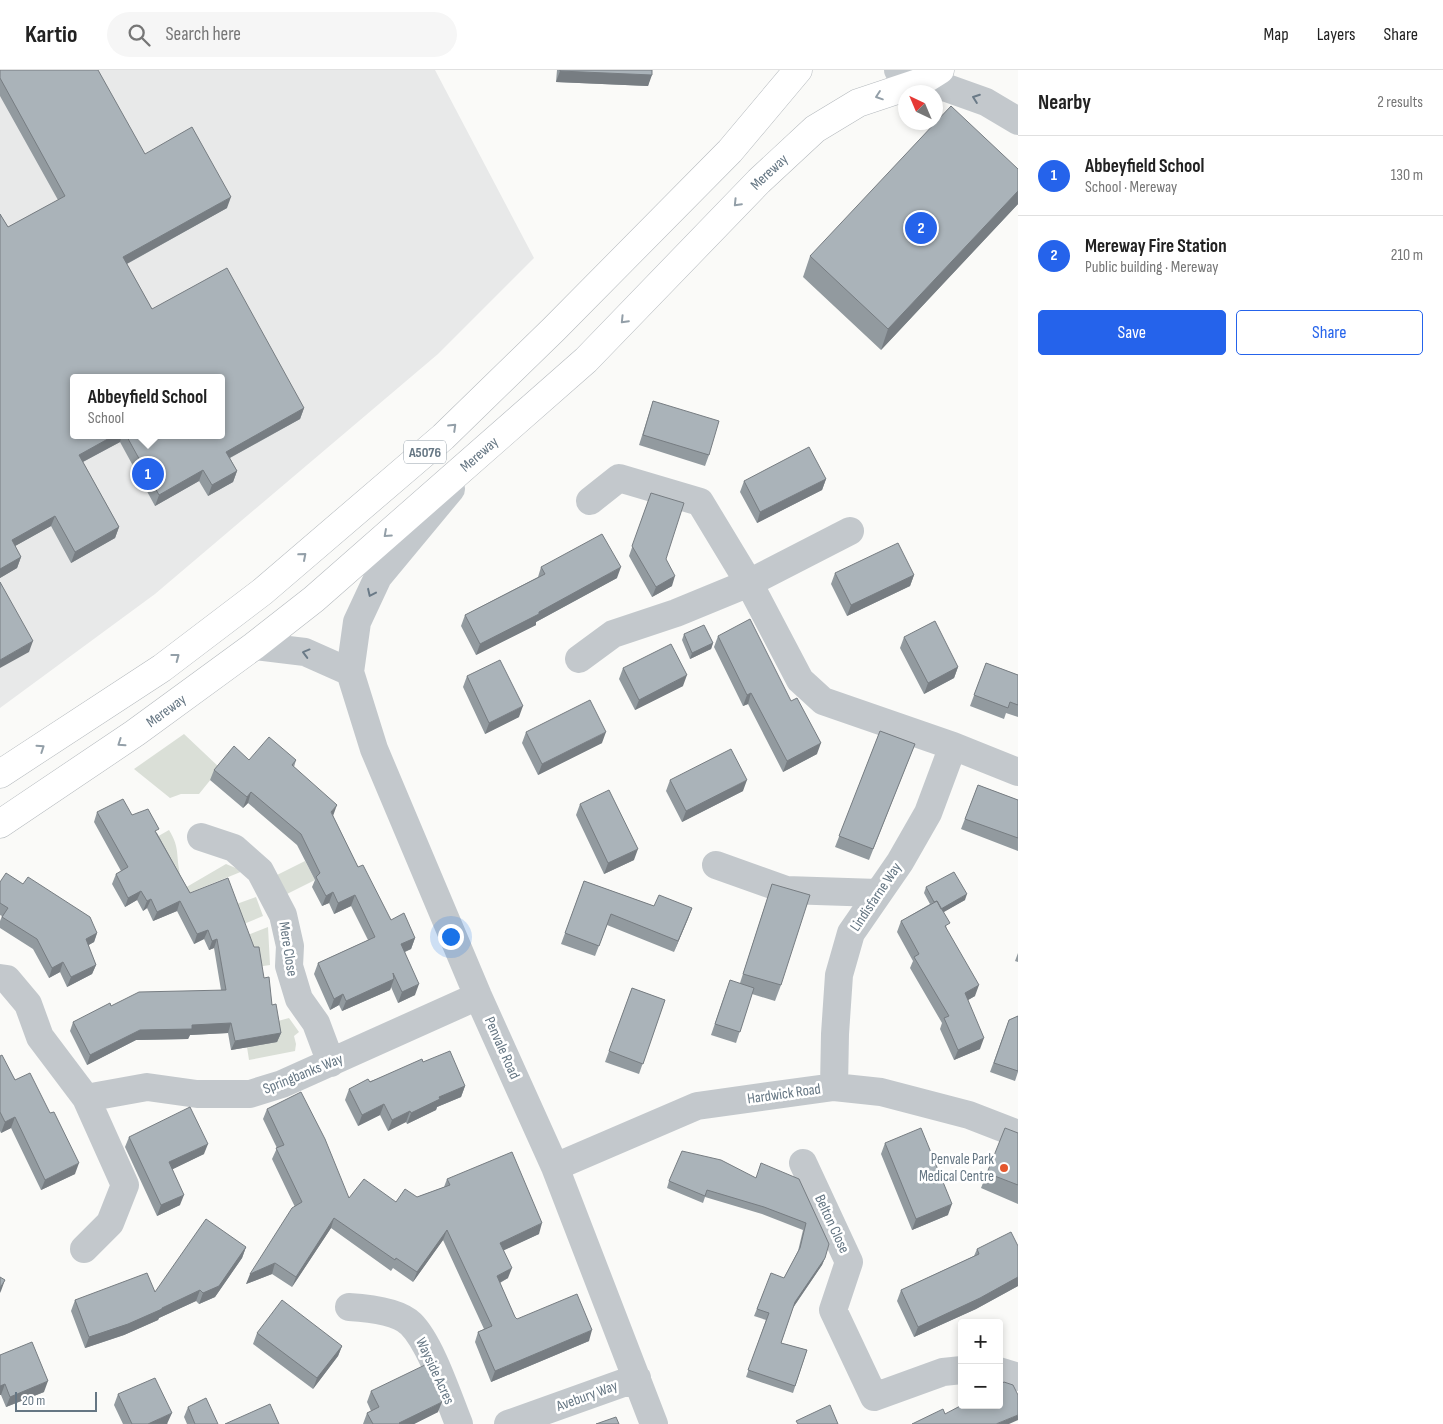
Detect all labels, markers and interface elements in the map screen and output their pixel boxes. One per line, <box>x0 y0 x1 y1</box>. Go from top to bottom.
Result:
search box <box>107 12 457 57</box>
text: Kartio <box>25 20 77 49</box>
icon: search <box>125 21 153 49</box>
text: Search here <box>165 23 241 46</box>
text: Map <box>1264 24 1289 45</box>
text: Layers <box>1317 24 1356 45</box>
text: Share <box>1384 24 1418 45</box>
north arrow <box>898 85 943 130</box>
one-way arrow <box>876 90 884 100</box>
text: Nearby <box>1038 90 1091 115</box>
text: 2 results <box>1377 93 1423 112</box>
one-way arrow <box>972 94 980 104</box>
street label: Mereway <box>746 149 792 194</box>
text: Abbeyfield School <box>1085 155 1204 178</box>
text: 1 <box>1051 166 1057 185</box>
text: 130 m <box>1391 166 1423 185</box>
text: School · Mereway <box>1085 178 1177 197</box>
one-way arrow <box>734 197 743 206</box>
pin: 2 <box>905 209 937 247</box>
text: Mereway Fire Station <box>1085 235 1227 258</box>
text: 2 <box>1050 246 1058 265</box>
text: 210 m <box>1391 246 1423 265</box>
text: Public building · Mereway <box>1085 258 1218 277</box>
button: Save <box>1038 310 1226 355</box>
button: Share <box>1236 310 1423 355</box>
one-way arrow <box>621 314 630 323</box>
popup <box>70 374 225 439</box>
text: Abbeyfield School <box>88 386 207 409</box>
text: School <box>88 409 124 428</box>
one-way arrow <box>447 424 456 433</box>
street label: Mereway <box>456 432 502 476</box>
road number: A5076 <box>404 441 446 464</box>
pin: 1 <box>132 455 164 493</box>
one-way arrow <box>383 528 392 537</box>
one-way arrow <box>298 553 307 562</box>
one-way arrow <box>367 587 377 596</box>
one-way arrow <box>301 648 310 659</box>
one-way arrow <box>170 654 180 663</box>
street label: Mereway <box>142 689 190 731</box>
one-way arrow <box>117 737 126 746</box>
one-way arrow <box>36 745 45 754</box>
street label: Lindisfarne Way <box>846 859 906 935</box>
street label: Mere Close <box>274 920 302 978</box>
your location <box>438 924 464 950</box>
street label: Penvale Road <box>480 1014 524 1082</box>
street label: Springbanks Way <box>260 1049 346 1099</box>
street label: Hardwick Road <box>746 1079 822 1109</box>
place label: Penvale Park Medical Centre <box>919 1150 994 1186</box>
marker: Penvale Park Medical Centre <box>998 1162 1010 1174</box>
street label: Belton Close <box>810 1192 854 1256</box>
map controls <box>958 1319 1003 1409</box>
button: + <box>958 1319 1003 1364</box>
street label: Wayside Acres <box>411 1335 459 1407</box>
button: − <box>958 1364 1003 1409</box>
street label: Avebury Way <box>553 1376 620 1416</box>
scale bar <box>15 1389 98 1412</box>
text: 20 m <box>22 1392 45 1409</box>

